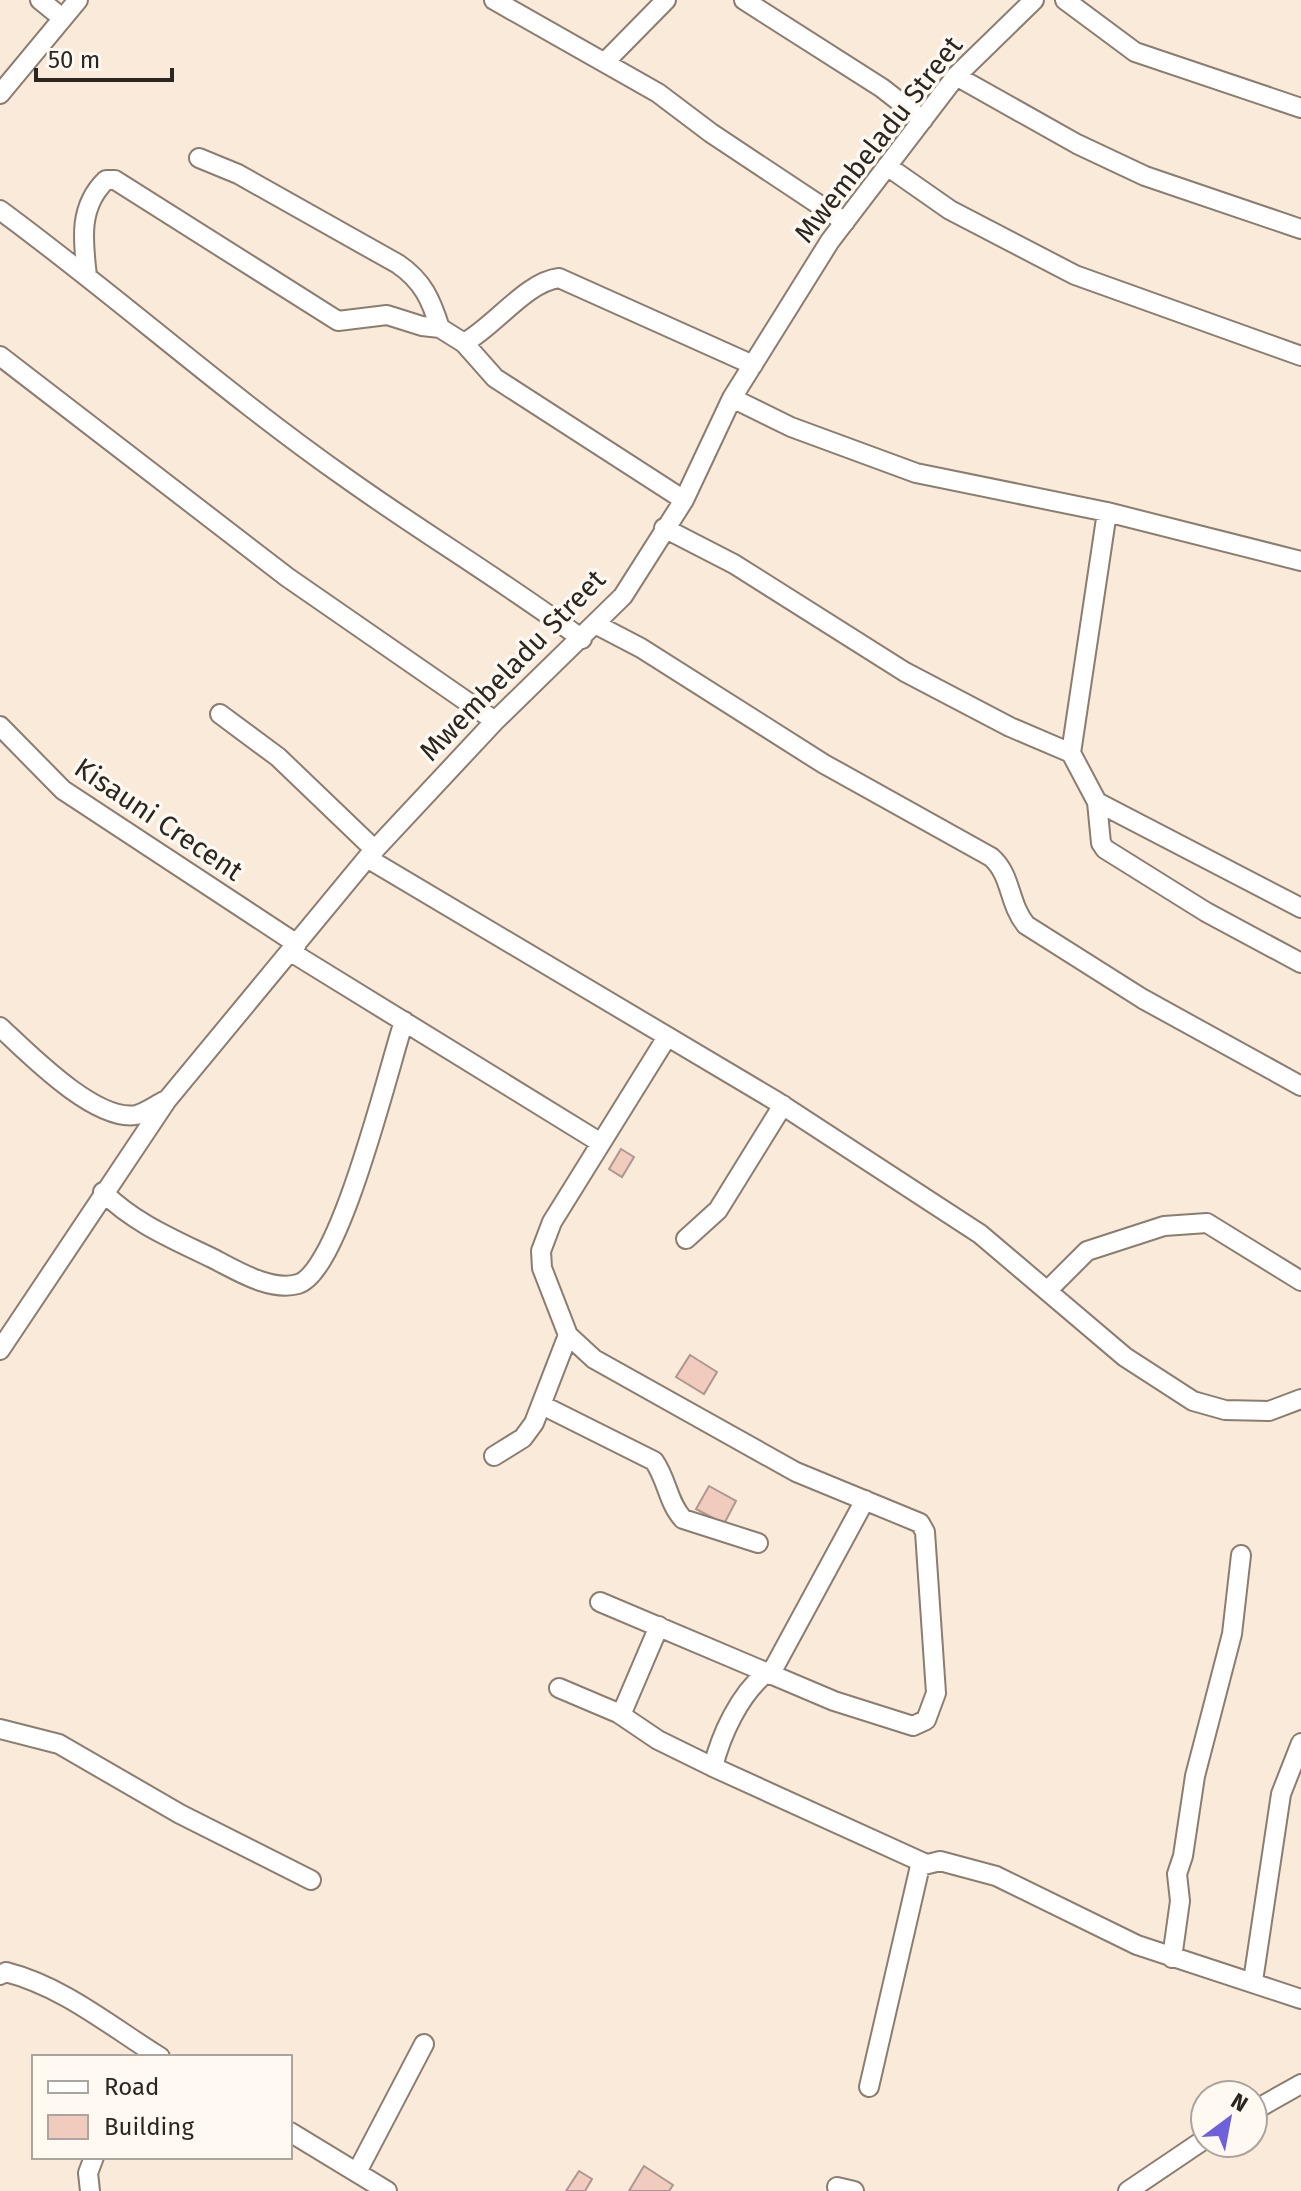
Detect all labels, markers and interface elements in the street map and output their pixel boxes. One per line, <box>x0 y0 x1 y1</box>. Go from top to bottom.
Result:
street label: Mwembeladu Street <box>788 29 970 249</box>
scale bar <box>36 32 172 82</box>
text: 50 m <box>48 46 100 74</box>
street label: Mwembeladu Street <box>413 562 613 768</box>
street label: Kisauni Crecent <box>68 751 250 888</box>
legend <box>32 2055 292 2159</box>
text: Road <box>104 2073 159 2101</box>
north arrow <box>1189 2079 1269 2159</box>
text: N <box>1226 2087 1253 2118</box>
text: Building <box>104 2113 194 2141</box>

